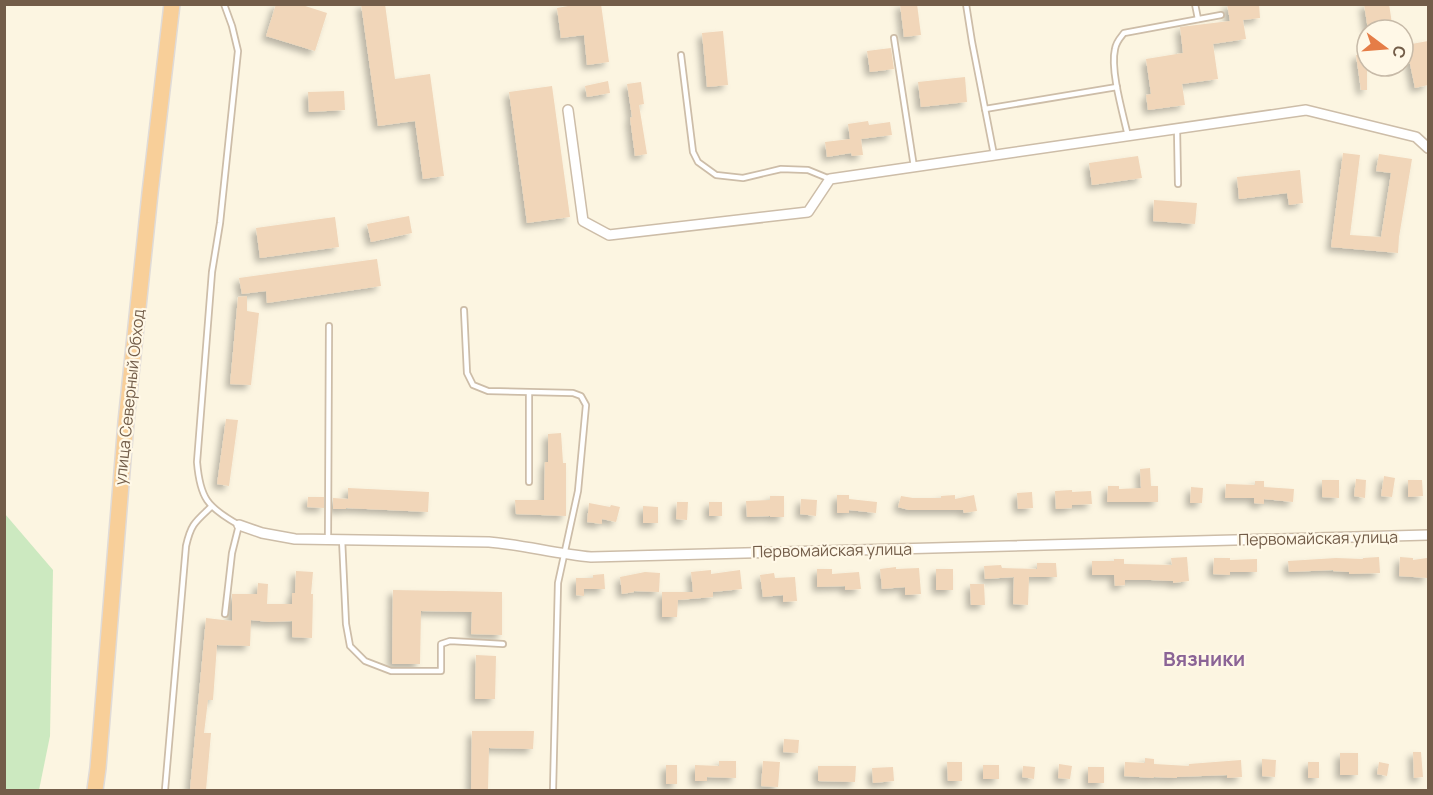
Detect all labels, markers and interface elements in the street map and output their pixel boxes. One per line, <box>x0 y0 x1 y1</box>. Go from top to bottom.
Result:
north arrow <box>1355 18 1415 78</box>
text: С <box>1387 43 1412 61</box>
street label: улица Северный Обход <box>109 307 149 486</box>
street label: Первомайская улица <box>1238 526 1398 550</box>
street label: Первомайская улица <box>752 538 912 562</box>
district label: Вязники <box>1163 645 1245 672</box>

